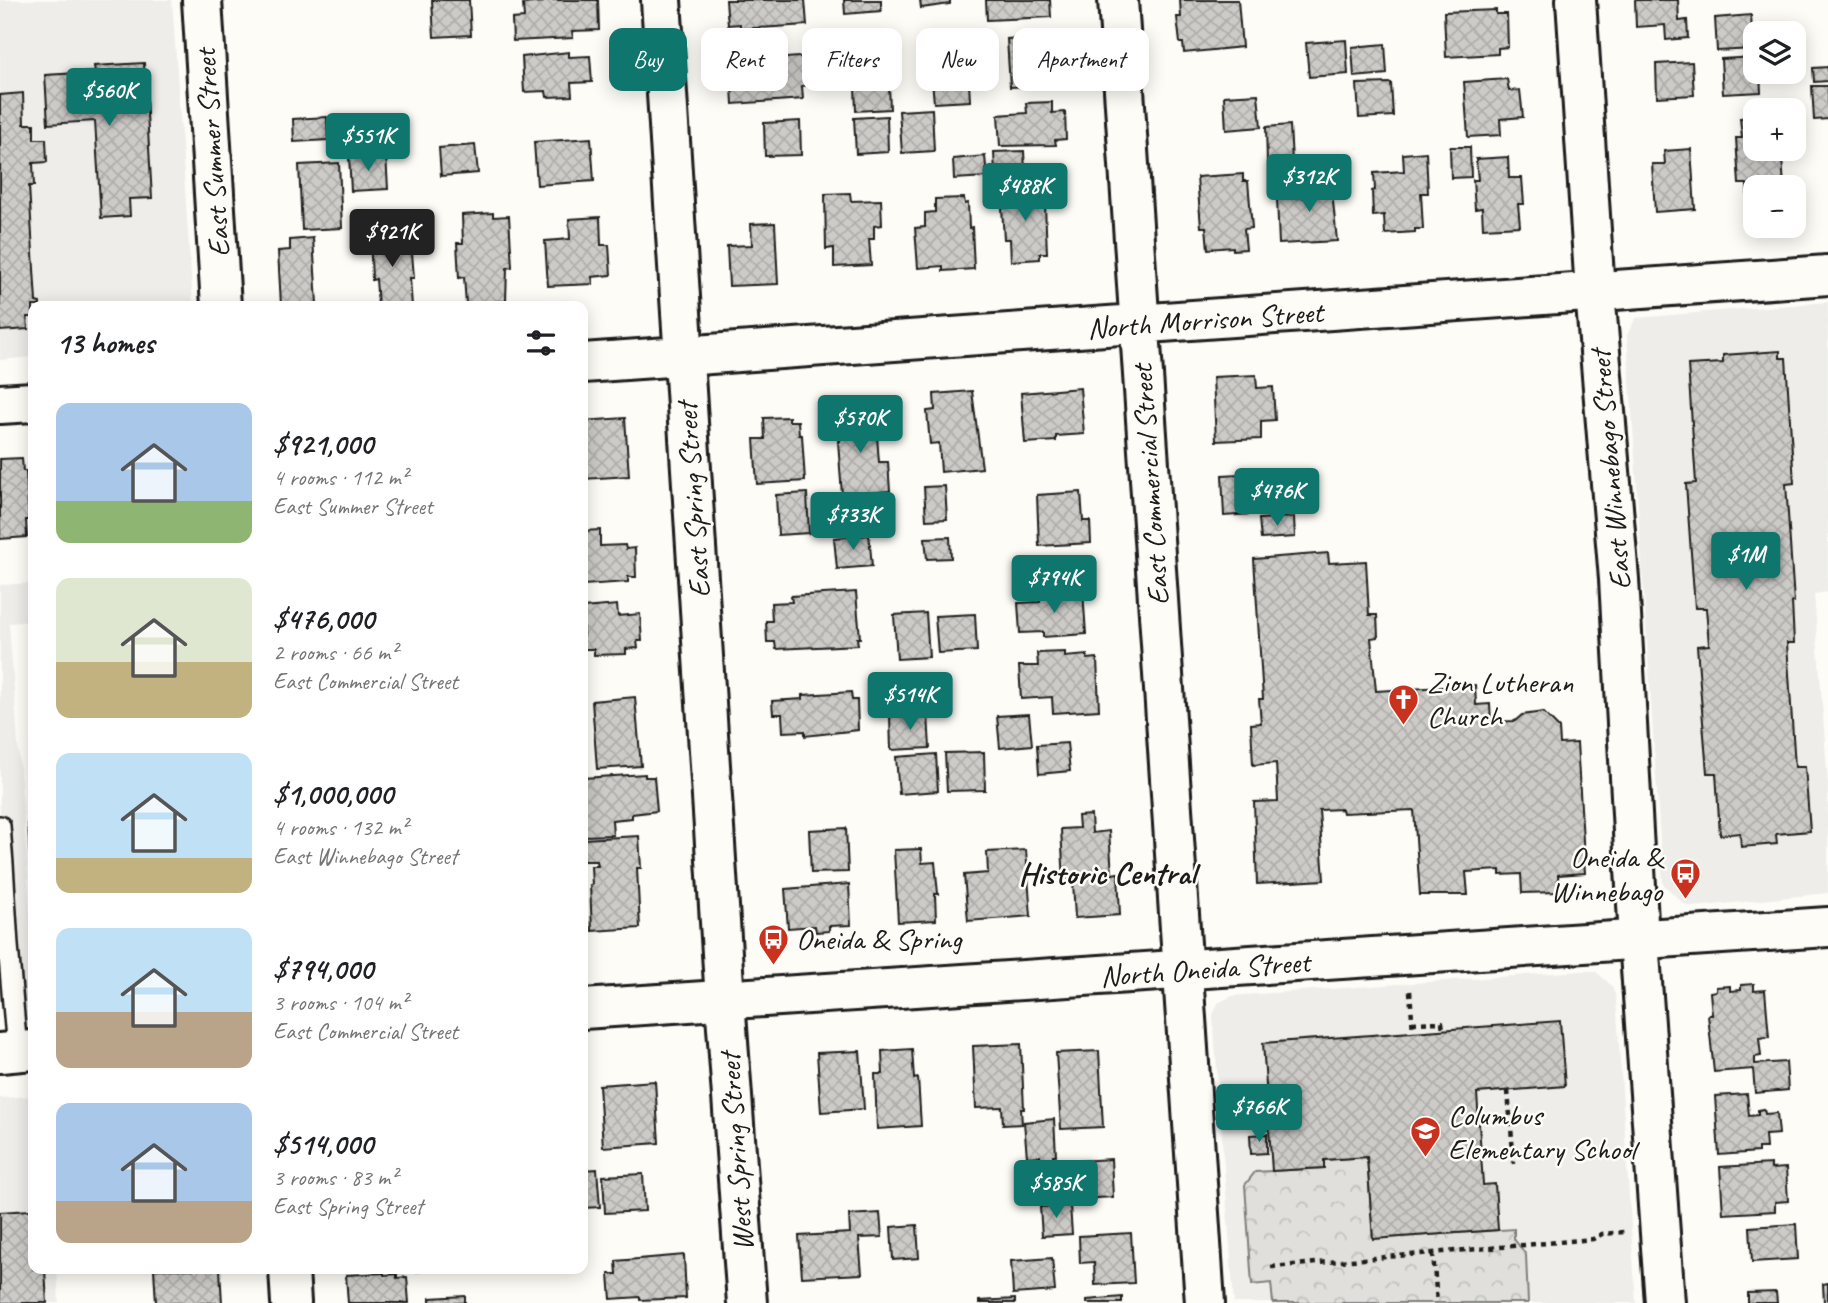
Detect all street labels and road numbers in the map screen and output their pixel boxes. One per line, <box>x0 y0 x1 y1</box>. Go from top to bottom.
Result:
street label: East Summer Street <box>186 45 238 258</box>
street label: North Morrison Street <box>1086 293 1327 347</box>
street label: East Winnebago Street <box>1580 345 1639 591</box>
street label: East Commercial Street <box>1122 360 1177 607</box>
street label: East Spring Street <box>667 397 719 599</box>
street label: North Oneida Street <box>1099 943 1314 995</box>
street label: West Spring Street <box>710 1048 762 1252</box>

